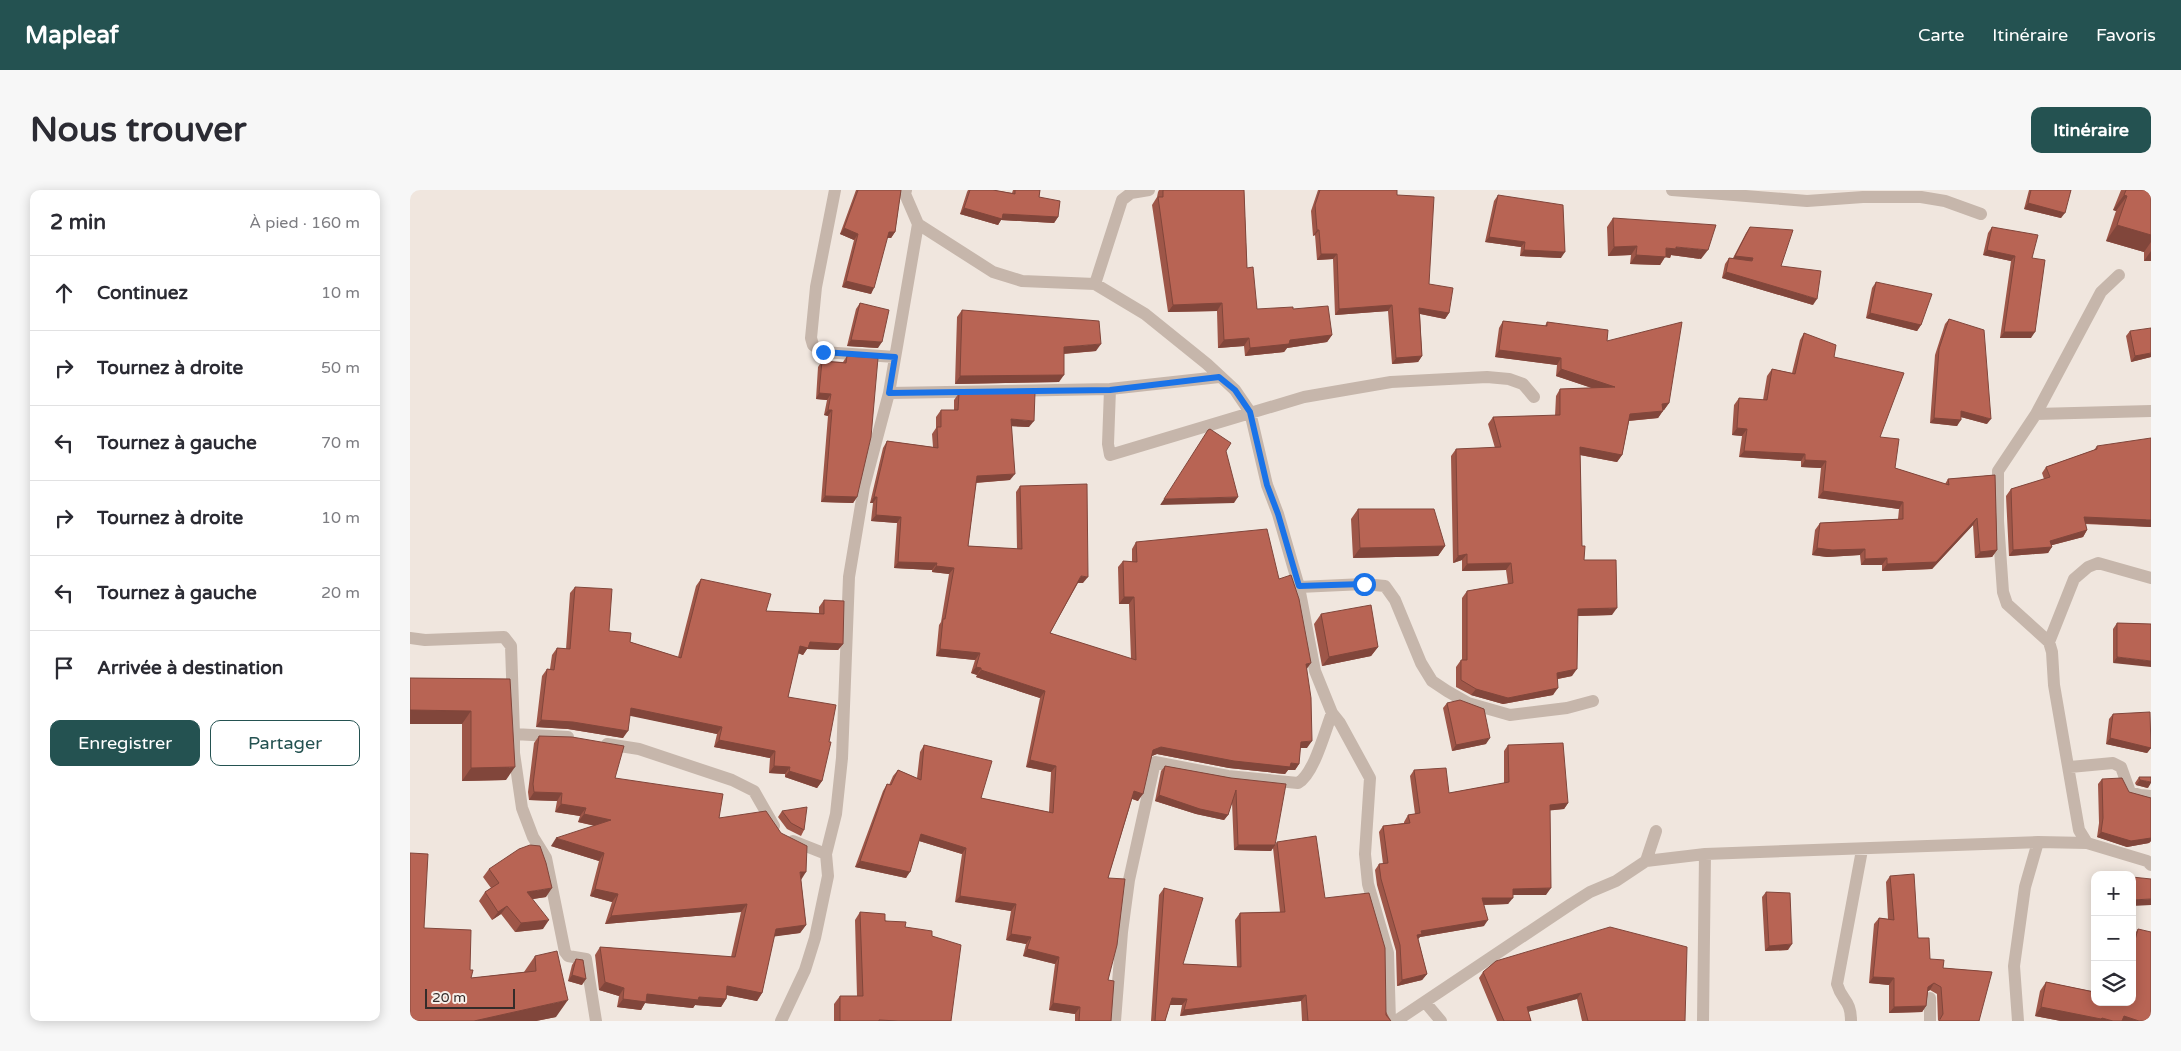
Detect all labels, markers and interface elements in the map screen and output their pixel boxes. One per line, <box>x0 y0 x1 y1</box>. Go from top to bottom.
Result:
text: Mapleaf <box>25 21 119 50</box>
text: Carte <box>1918 24 1964 46</box>
text: Itinéraire <box>1992 24 2068 46</box>
text: Favoris <box>2096 24 2156 46</box>
button: Itinéraire <box>2031 107 2151 153</box>
text: Nous trouver <box>30 109 246 151</box>
text: 2 min <box>50 210 106 235</box>
text: À pied · 160 m <box>249 213 360 233</box>
icon: ahead <box>50 279 78 307</box>
text: Continuez <box>97 282 188 304</box>
text: 10 m <box>321 283 360 303</box>
route end <box>812 341 835 364</box>
icon: right <box>50 354 78 382</box>
text: Tournez à droite <box>97 357 243 379</box>
text: 50 m <box>321 358 360 378</box>
icon: left <box>50 429 78 457</box>
text: Tournez à gauche <box>97 432 257 454</box>
text: 70 m <box>321 433 360 453</box>
icon: right <box>50 504 78 532</box>
text: Tournez à droite <box>97 507 243 529</box>
text: 10 m <box>321 508 360 528</box>
route start <box>1353 573 1376 596</box>
icon: left <box>50 579 78 607</box>
text: Tournez à gauche <box>97 582 257 604</box>
text: 20 m <box>321 583 360 603</box>
icon: arrive <box>50 654 78 682</box>
text: Arrivée à destination <box>97 657 283 679</box>
button: Enregistrer <box>50 720 200 766</box>
button: Partager <box>210 720 360 766</box>
map controls <box>2091 871 2136 1006</box>
button: + <box>2091 871 2136 916</box>
button: − <box>2091 916 2136 961</box>
button: layers <box>2091 961 2136 1006</box>
scale bar <box>425 986 515 1009</box>
text: 20 m <box>432 989 466 1006</box>

